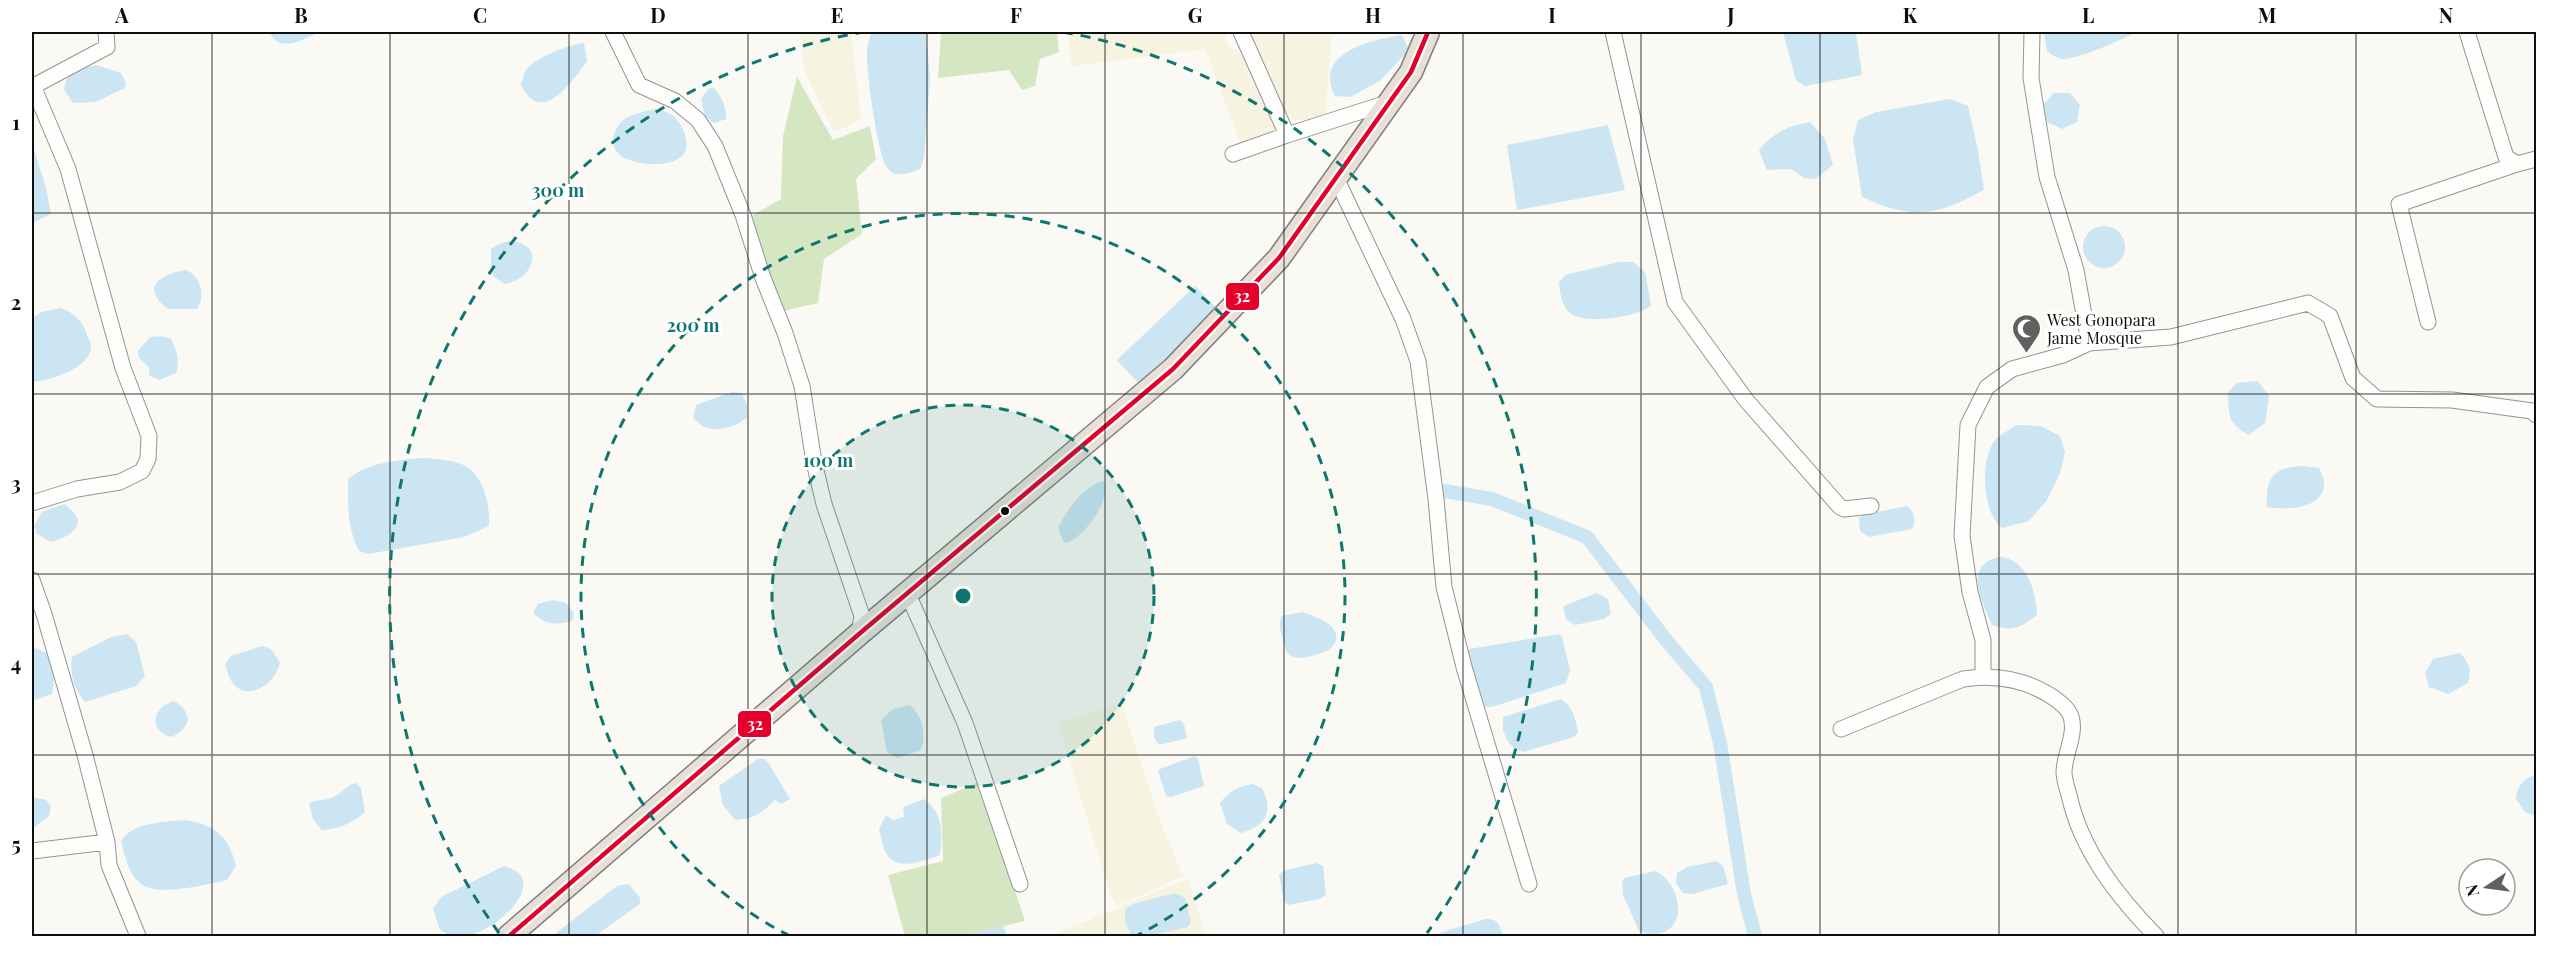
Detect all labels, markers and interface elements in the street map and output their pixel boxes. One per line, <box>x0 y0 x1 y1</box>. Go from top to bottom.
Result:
text: A <box>114 1 129 28</box>
text: B <box>294 1 308 28</box>
text: C <box>473 1 487 28</box>
text: D <box>650 1 666 28</box>
text: E <box>831 1 843 28</box>
text: F <box>1010 1 1022 28</box>
text: G <box>1188 1 1203 28</box>
text: H <box>1365 1 1381 28</box>
text: I <box>1548 1 1556 28</box>
text: J <box>1726 1 1735 28</box>
text: K <box>1903 1 1918 28</box>
text: L <box>2082 1 2094 28</box>
text: M <box>2258 1 2276 28</box>
text: N <box>2439 1 2453 28</box>
text: 1 <box>12 108 20 135</box>
text: 300 m <box>532 178 585 202</box>
line badge: 32 <box>1225 282 1260 311</box>
text: 32 <box>1234 285 1250 306</box>
text: 2 <box>11 288 21 315</box>
place label: West Gonopara Jame Mosque <box>2046 309 2156 348</box>
mosque icon: West Gonopara Jame Mosque <box>2010 312 2042 354</box>
text: 200 m <box>666 313 720 337</box>
text: 100 m <box>803 448 854 472</box>
text: 3 <box>11 469 21 496</box>
unlabelled marker <box>999 505 1011 517</box>
centre of rings <box>953 586 973 606</box>
text: 4 <box>11 649 21 676</box>
line badge: 32 <box>737 710 772 738</box>
text: 32 <box>747 713 763 734</box>
text: 5 <box>11 830 21 857</box>
north arrow <box>2457 857 2517 917</box>
text: N <box>2460 882 2483 898</box>

